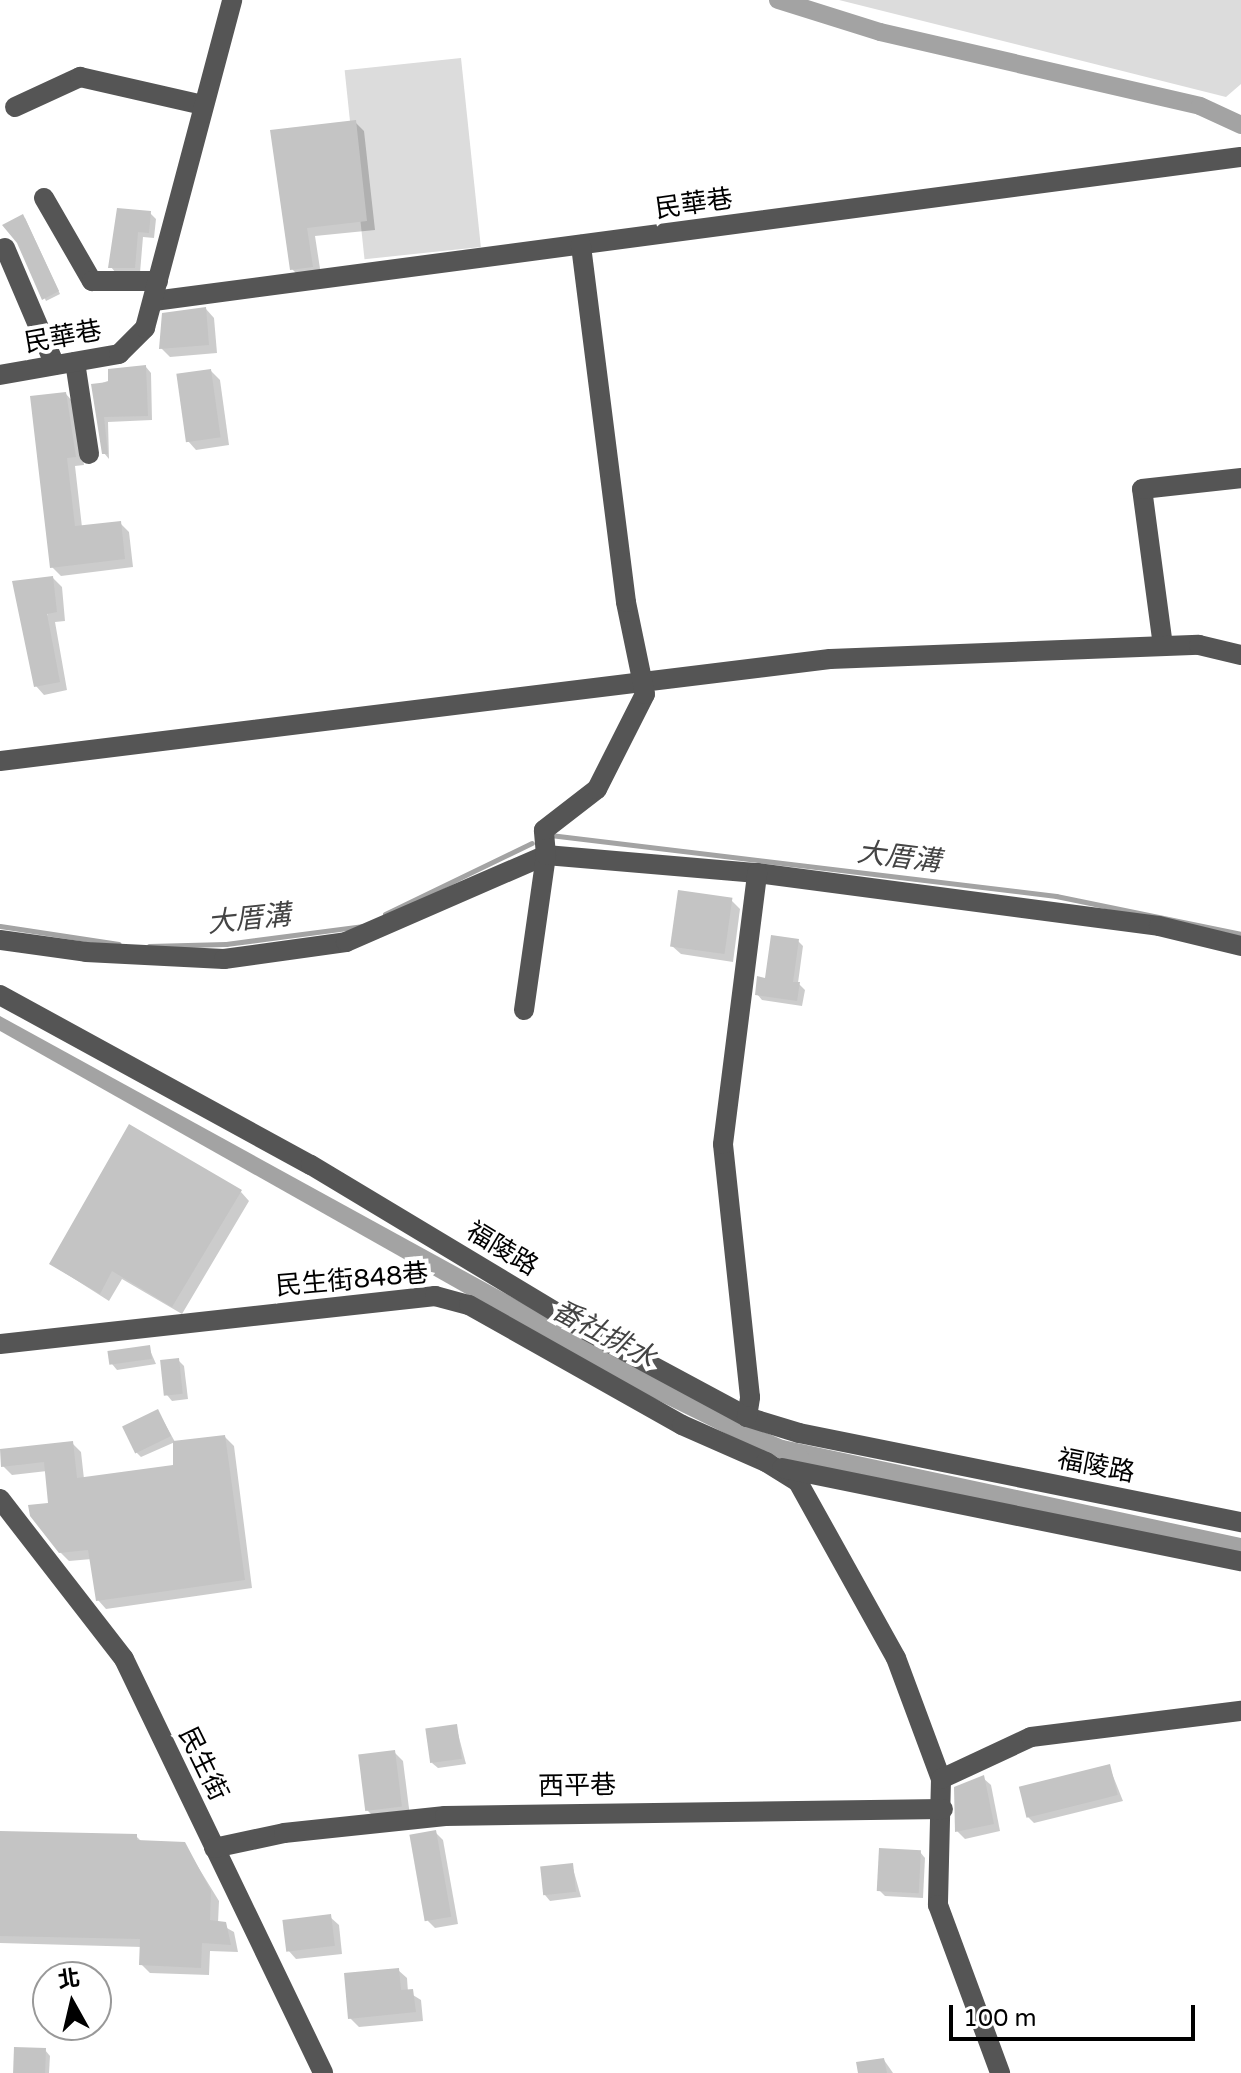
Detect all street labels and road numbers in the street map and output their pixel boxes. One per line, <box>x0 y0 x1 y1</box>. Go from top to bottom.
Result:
street label: 民華巷 <box>653 183 735 225</box>
street label: 民華巷 <box>22 315 104 359</box>
street label: 福陵路 <box>461 1216 543 1282</box>
street label: 民生街848巷 <box>274 1258 430 1302</box>
street label: 福陵路 <box>1055 1443 1137 1489</box>
street label: 民生街 <box>172 1722 234 1806</box>
street label: 西平巷 <box>538 1770 616 1802</box>

